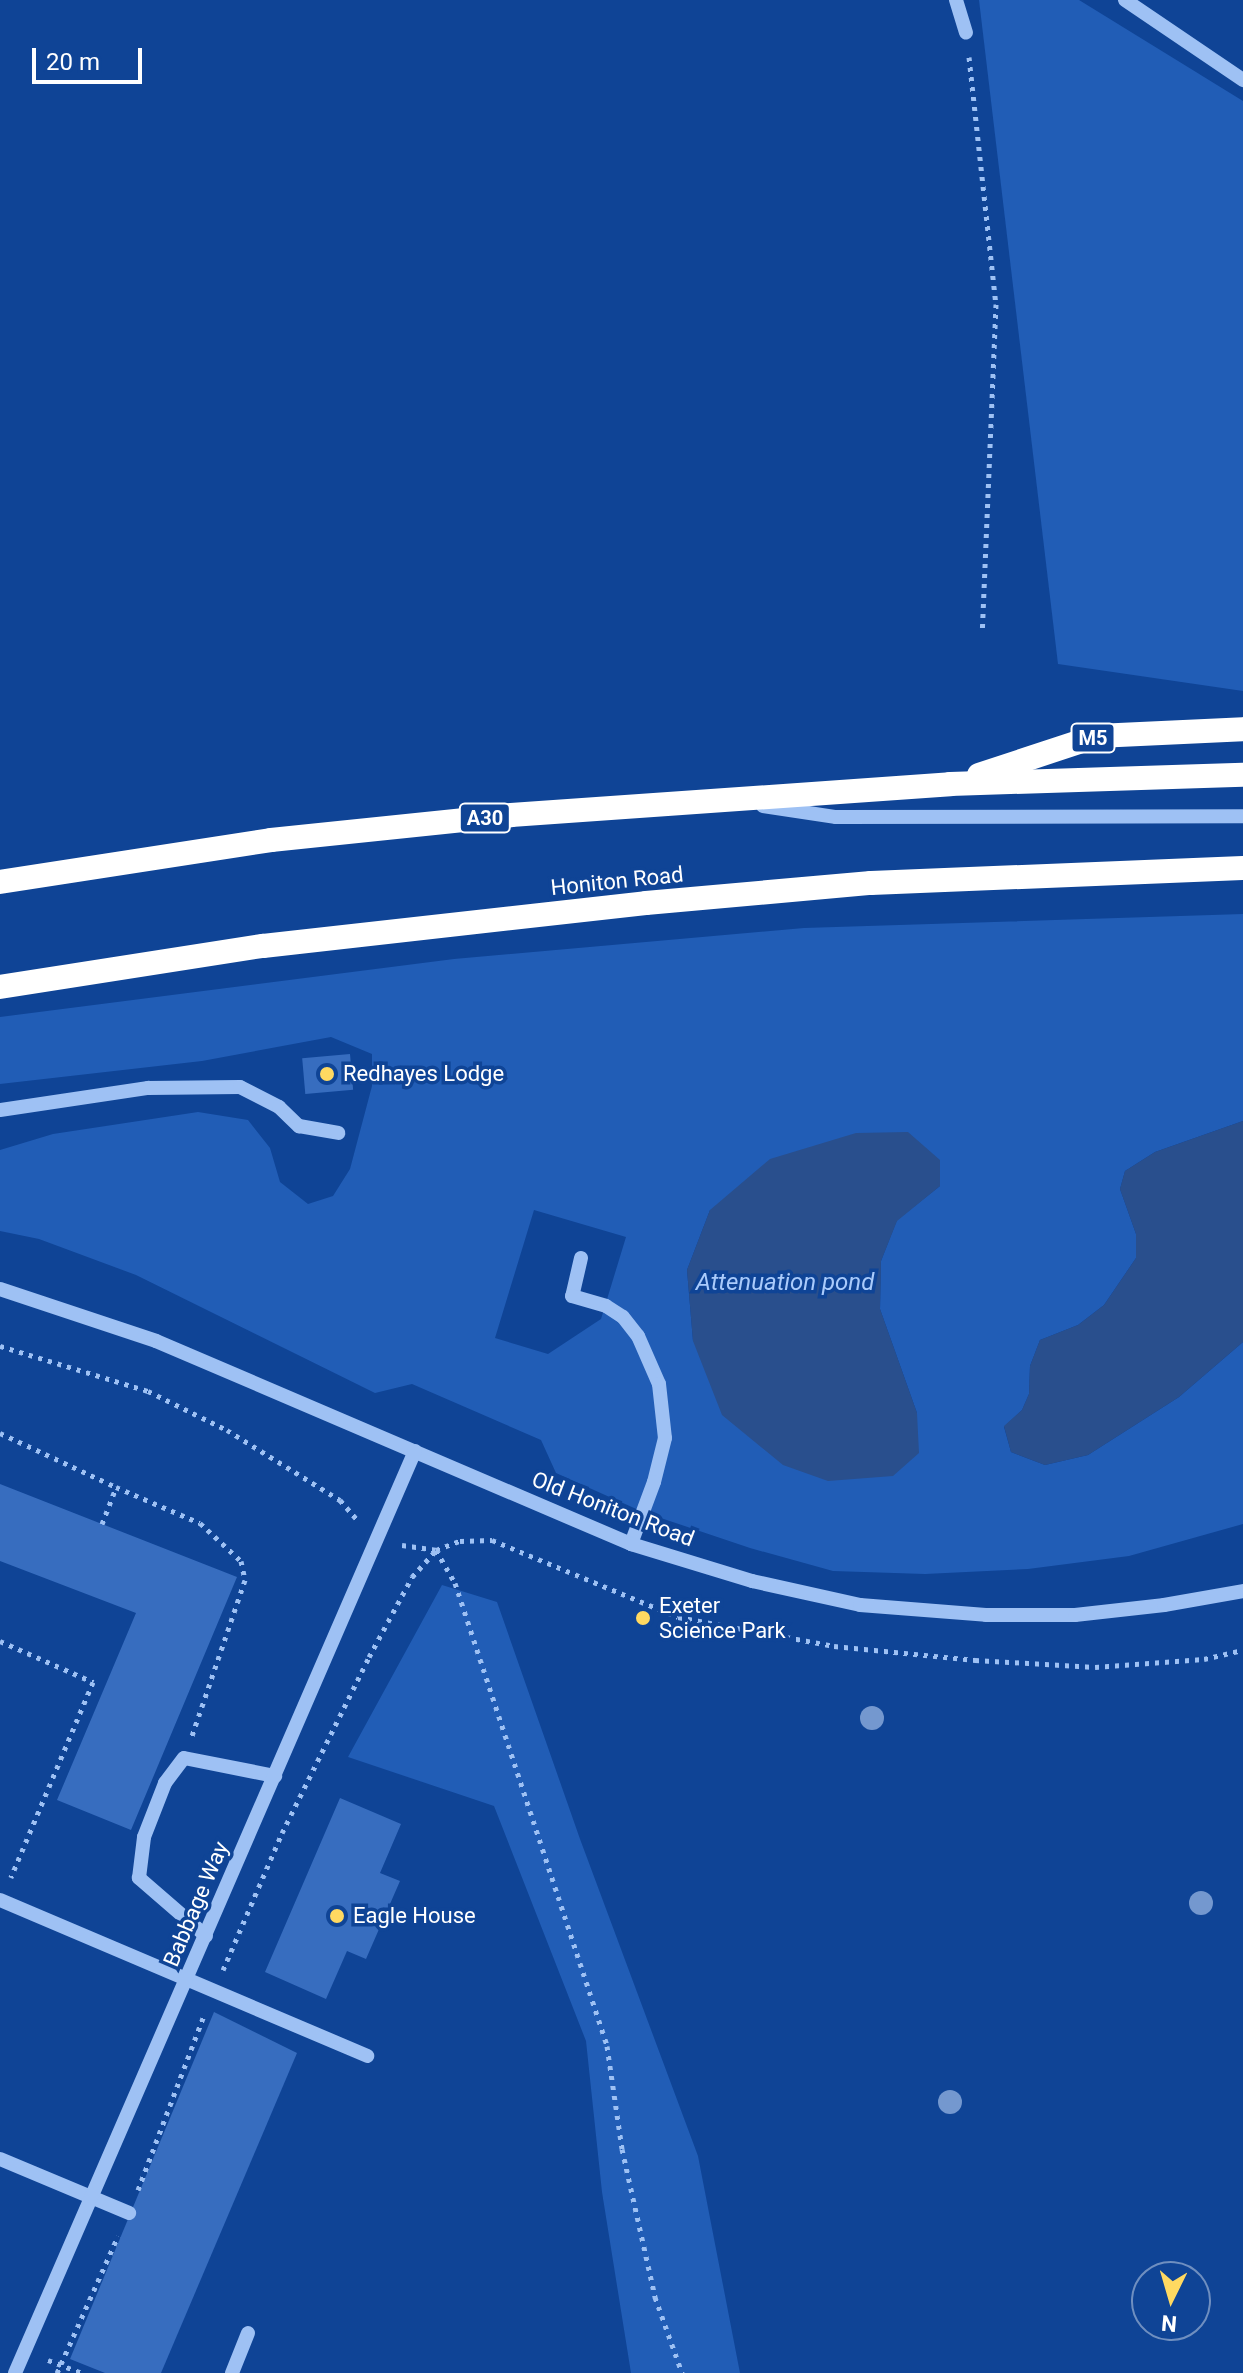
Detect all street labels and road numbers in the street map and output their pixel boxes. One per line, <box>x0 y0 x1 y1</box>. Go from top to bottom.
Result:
road number: M5 <box>1069 722 1117 754</box>
road number: A30 <box>457 802 513 834</box>
street label: Honiton Road <box>549 861 685 901</box>
street label: Old Honiton Road <box>528 1466 698 1552</box>
street label: Babbage Way <box>158 1838 234 1970</box>

